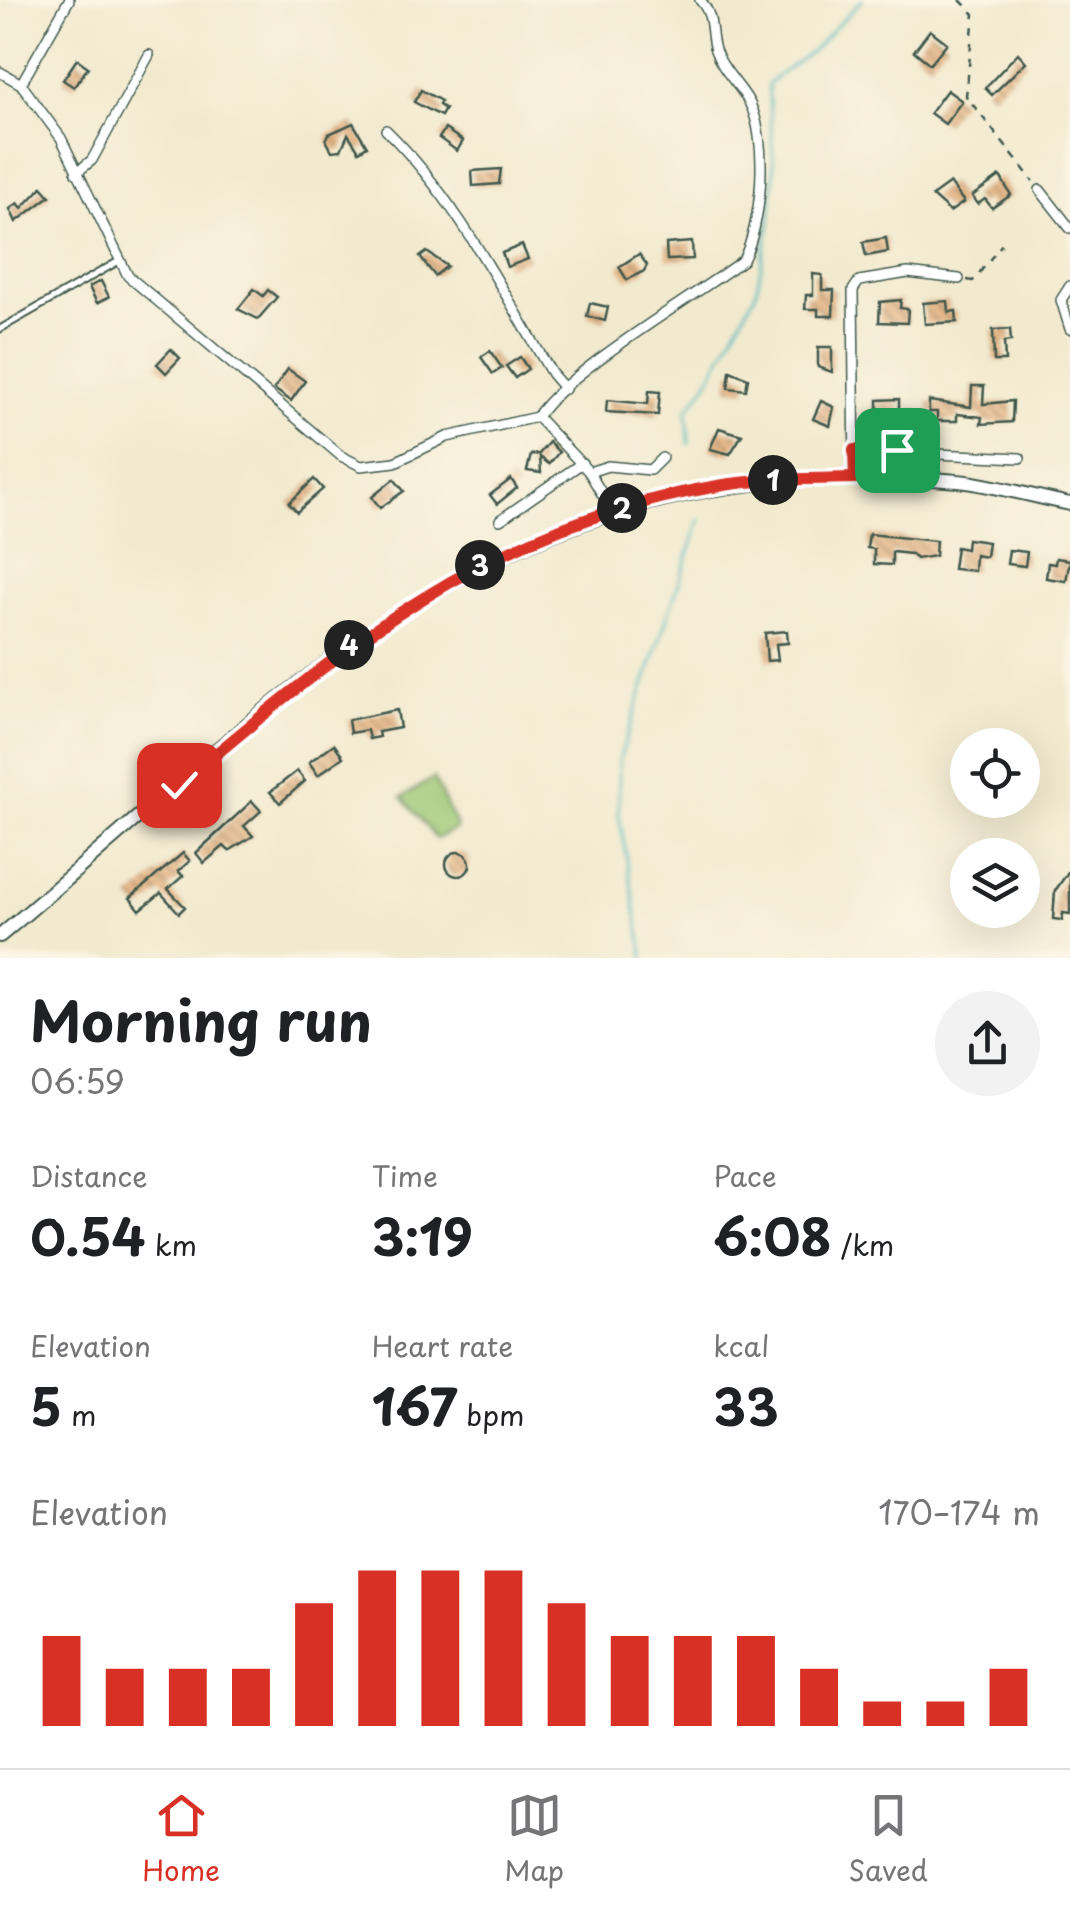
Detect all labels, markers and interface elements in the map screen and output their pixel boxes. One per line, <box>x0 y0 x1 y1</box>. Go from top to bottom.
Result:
pin <box>855 408 940 493</box>
icon: arrive <box>870 423 925 478</box>
pin: 1 <box>748 455 798 505</box>
text: 1 <box>766 458 780 501</box>
pin: 2 <box>597 483 647 533</box>
text: 2 <box>612 486 632 529</box>
pin: 3 <box>455 540 505 590</box>
text: 3 <box>471 543 489 586</box>
pin: 4 <box>324 620 374 670</box>
text: 4 <box>339 623 359 666</box>
map controls <box>950 728 1040 928</box>
button: locate <box>950 728 1040 818</box>
pin <box>137 743 222 828</box>
icon: check <box>152 758 207 813</box>
button: layers <box>950 838 1040 928</box>
text: Morning run <box>30 978 372 1061</box>
button: share <box>935 991 1040 1096</box>
text: 06:59 <box>30 1057 125 1105</box>
text: Distance <box>30 1154 148 1197</box>
text: Time <box>372 1154 438 1197</box>
text: Pace <box>713 1154 777 1197</box>
text: 0.54 <box>30 1197 146 1273</box>
text: 3:19 <box>372 1197 473 1273</box>
text: 6:08 <box>713 1197 832 1273</box>
text: km <box>146 1223 197 1266</box>
text: /km <box>832 1223 894 1266</box>
text: Elevation <box>30 1324 151 1367</box>
text: Heart rate <box>372 1324 513 1367</box>
text: kcal <box>713 1324 769 1367</box>
text: 5 <box>30 1367 62 1443</box>
text: 167 <box>372 1367 457 1443</box>
text: 33 <box>713 1367 779 1443</box>
text: m <box>62 1393 97 1436</box>
text: bpm <box>457 1393 525 1436</box>
text: Elevation <box>30 1488 168 1536</box>
text: 170–174 m <box>878 1488 1040 1536</box>
tab: Home <box>142 1788 220 1891</box>
tab: Map <box>504 1788 564 1891</box>
tab: Saved <box>848 1788 928 1891</box>

